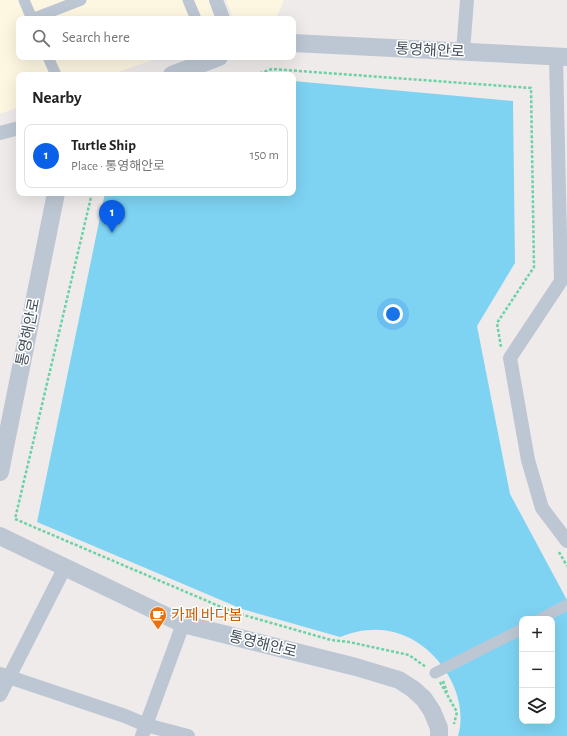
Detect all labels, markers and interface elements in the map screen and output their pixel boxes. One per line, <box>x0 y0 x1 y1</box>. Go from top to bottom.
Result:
search box <box>16 16 296 60</box>
icon: search <box>30 27 52 49</box>
text: Search here <box>62 30 130 45</box>
street label: 통영해안로 <box>395 40 465 60</box>
text: Nearby <box>32 89 82 106</box>
text: Turtle Ship <box>71 138 136 153</box>
text: 1 <box>44 149 48 162</box>
text: 150 m <box>250 149 279 162</box>
text: Place · 통영해안로 <box>71 160 165 173</box>
pin: 1 <box>99 200 125 233</box>
street label: 통영해안로 <box>14 297 42 367</box>
your location <box>383 304 403 324</box>
cafe icon: 카페 바다봄 <box>148 605 168 630</box>
place label: 카페 바다봄 <box>171 607 242 623</box>
map controls <box>519 616 555 724</box>
button: + <box>519 616 555 652</box>
street label: 통영해안로 <box>228 628 298 660</box>
button: − <box>519 652 555 688</box>
button: layers <box>519 688 555 724</box>

